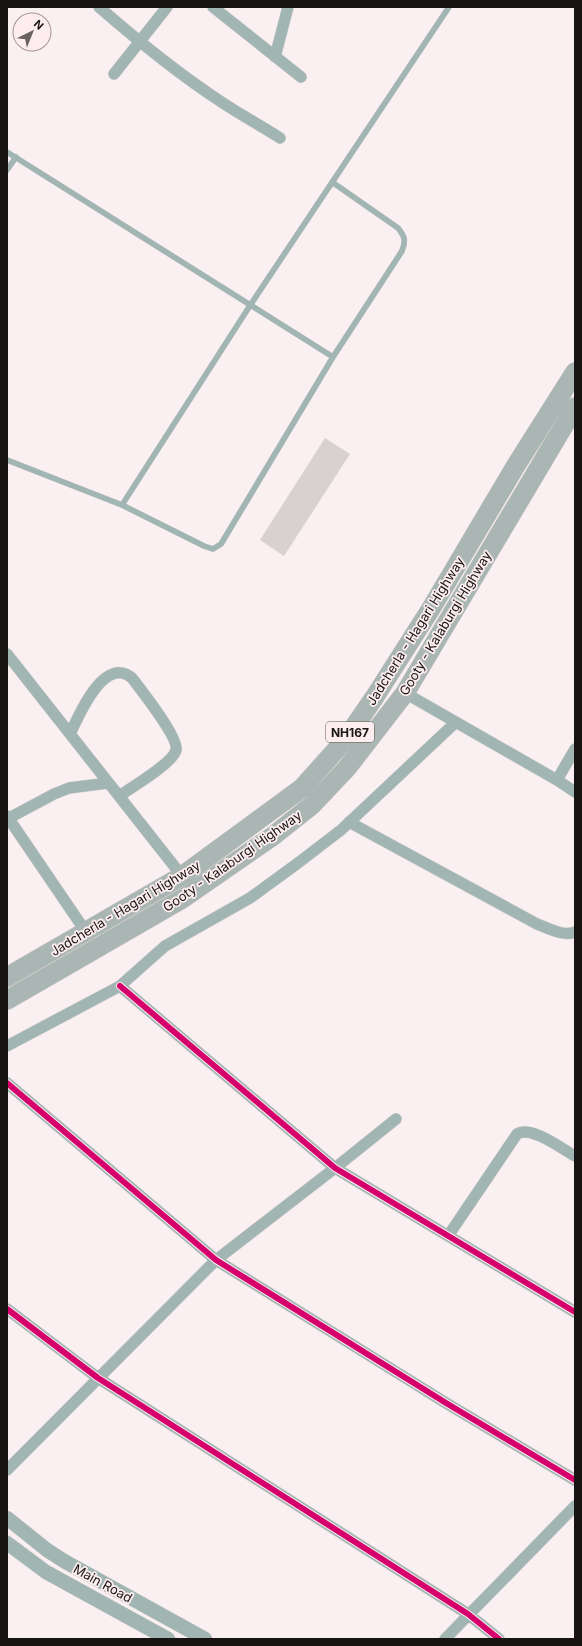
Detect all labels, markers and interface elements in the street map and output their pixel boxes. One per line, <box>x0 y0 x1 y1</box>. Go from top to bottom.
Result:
north arrow <box>12 12 52 52</box>
text: N <box>31 17 47 33</box>
street label: Gooty - Kalaburgi Highway <box>396 548 494 698</box>
street label: Jadcherla - Hagari Highway <box>363 554 467 708</box>
road number: NH167 <box>326 722 374 742</box>
street label: Gooty - Kalaburgi Highway <box>160 807 304 915</box>
street label: Jadcherla - Hagari Highway <box>47 857 203 959</box>
street label: Main Road <box>71 1560 135 1606</box>

